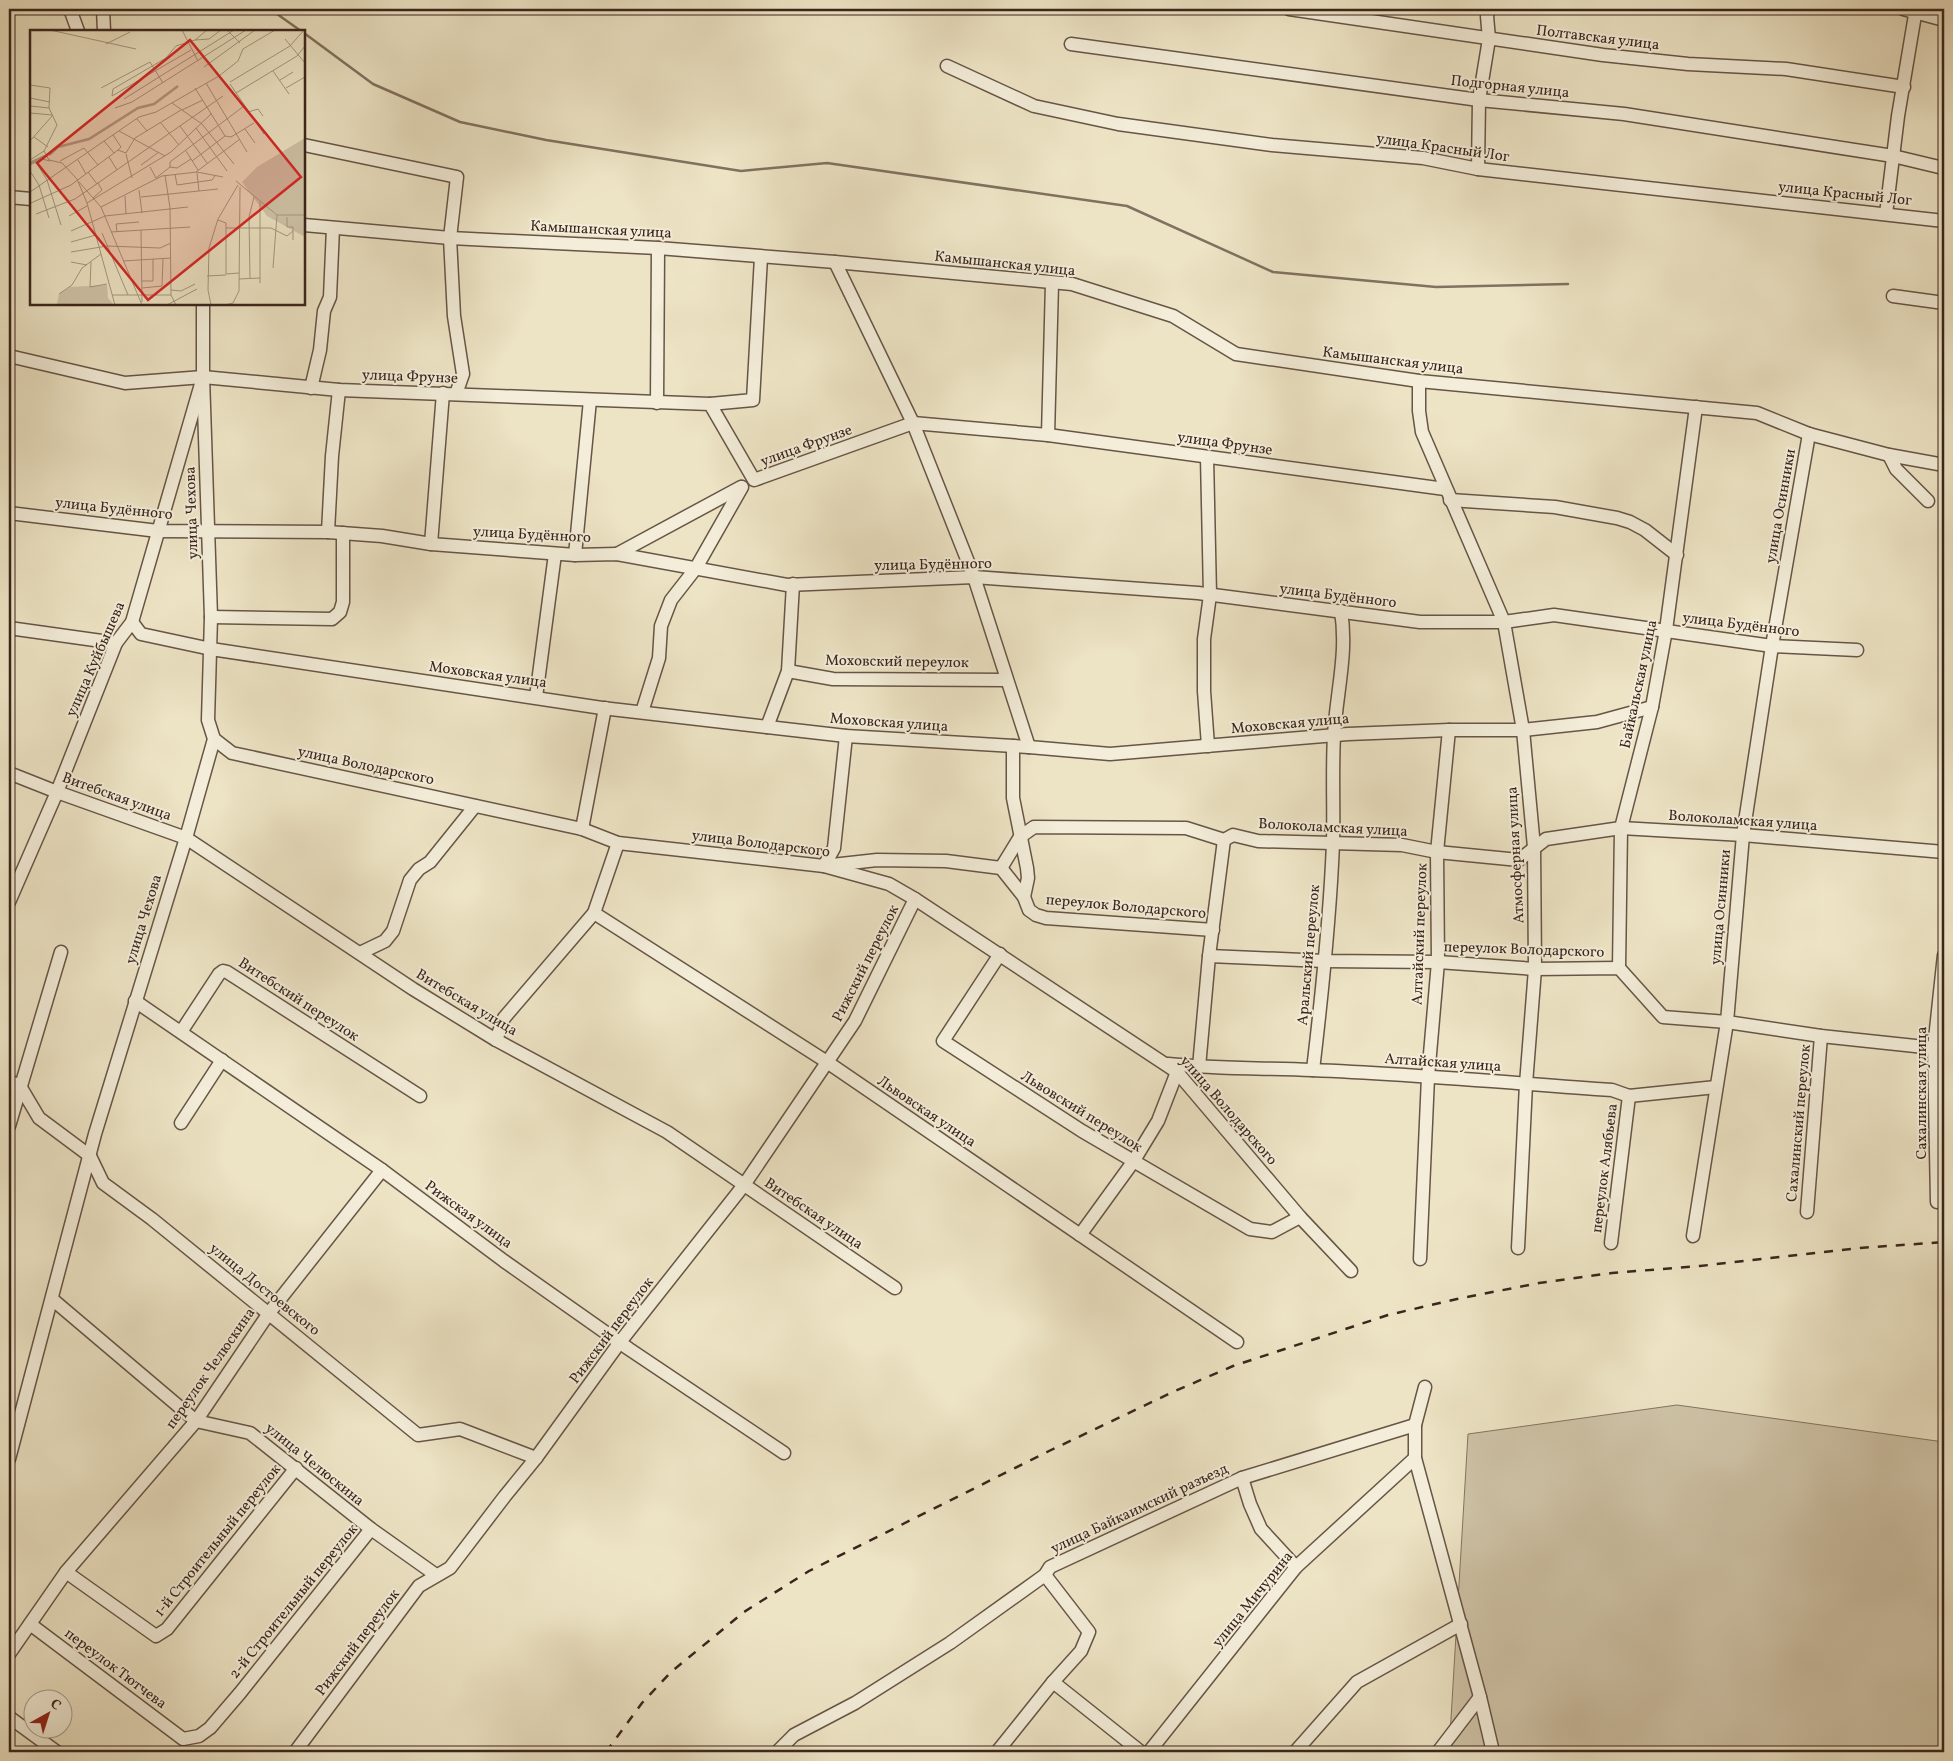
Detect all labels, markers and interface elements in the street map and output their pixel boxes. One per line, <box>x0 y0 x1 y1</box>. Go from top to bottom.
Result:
street label: Полтавская улица <box>1535 21 1661 56</box>
inset map <box>30 30 305 305</box>
street label: Подгорная улица <box>1449 71 1570 104</box>
street label: улица Красный Лог <box>1375 129 1511 168</box>
street label: улица Красный Лог <box>1777 177 1913 212</box>
street label: Камышанская улица <box>530 216 672 245</box>
street label: Камышанская улица <box>933 247 1076 282</box>
street label: Камышанская улица <box>1321 342 1465 381</box>
street label: улица Фрунзе <box>362 365 458 390</box>
street label: улица Фрунзе <box>758 420 855 473</box>
street label: улица Фрунзе <box>1176 427 1274 462</box>
street label: улица Осинники <box>1761 447 1802 565</box>
street label: улица Чехова <box>180 466 205 560</box>
street label: улица Будённого <box>54 493 174 526</box>
street label: улица Будённого <box>472 522 591 549</box>
street label: улица Будённого <box>874 554 992 577</box>
street label: улица Будённого <box>1278 579 1398 614</box>
street label: улица Куйбышева <box>61 599 131 721</box>
street label: улица Будённого <box>1681 608 1801 643</box>
street label: Байкальская улица <box>1616 618 1663 751</box>
street label: Моховский переулок <box>825 651 969 674</box>
street label: Моховская улица <box>428 657 548 694</box>
street label: Моховская улица <box>829 709 949 738</box>
street label: Моховская улица <box>1230 709 1350 740</box>
street label: улица Володарского <box>295 742 436 791</box>
street label: Витебская улица <box>59 768 174 827</box>
street label: Атмосферная улица <box>1502 786 1531 924</box>
street label: Волоколамская улица <box>1668 806 1818 837</box>
street label: Волоколамская улица <box>1258 814 1408 843</box>
street label: улица Володарского <box>690 826 831 863</box>
street label: улица Осинники <box>1706 848 1737 966</box>
street label: Алтайский переулок <box>1408 863 1433 1005</box>
street label: улица Чехова <box>121 872 168 967</box>
street label: Аральский переулок <box>1293 884 1326 1026</box>
street label: переулок Володарского <box>1045 890 1207 925</box>
street label: Рижский переулок <box>828 902 905 1026</box>
street label: переулок Володарского <box>1443 937 1605 964</box>
street label: Витебский переулок <box>234 953 363 1047</box>
street label: Витебская улица <box>411 965 521 1042</box>
street label: Сахалинская улица <box>1912 1026 1933 1160</box>
street label: Сахалинский переулок <box>1782 1043 1817 1203</box>
street label: Алтайская улица <box>1384 1049 1502 1078</box>
street label: улица Володарского <box>1174 1052 1281 1170</box>
street label: Львовский переулок <box>1016 1066 1146 1158</box>
street label: Львовская улица <box>873 1071 980 1153</box>
street label: переулок Алябьева <box>1587 1102 1624 1234</box>
street label: Витебская улица <box>760 1173 867 1255</box>
street label: Рижская улица <box>420 1176 516 1254</box>
street label: улица Достоевского <box>204 1239 324 1342</box>
street label: Рижский переулок <box>565 1273 659 1389</box>
street label: переулок Челюскина <box>161 1304 261 1434</box>
street label: улица Челюскина <box>260 1419 368 1512</box>
street label: улица Байкаимский разъезд <box>1047 1459 1232 1560</box>
street label: 1-й Строительный переулок <box>150 1460 287 1622</box>
street label: 2-й Строительный переулок <box>225 1520 363 1684</box>
street label: улица Мичурина <box>1208 1547 1299 1652</box>
street label: Рижский переулок <box>311 1585 405 1701</box>
street label: переулок Тютчева <box>60 1624 171 1715</box>
north arrow <box>22 1688 72 1738</box>
text: С <box>46 1695 65 1715</box>

